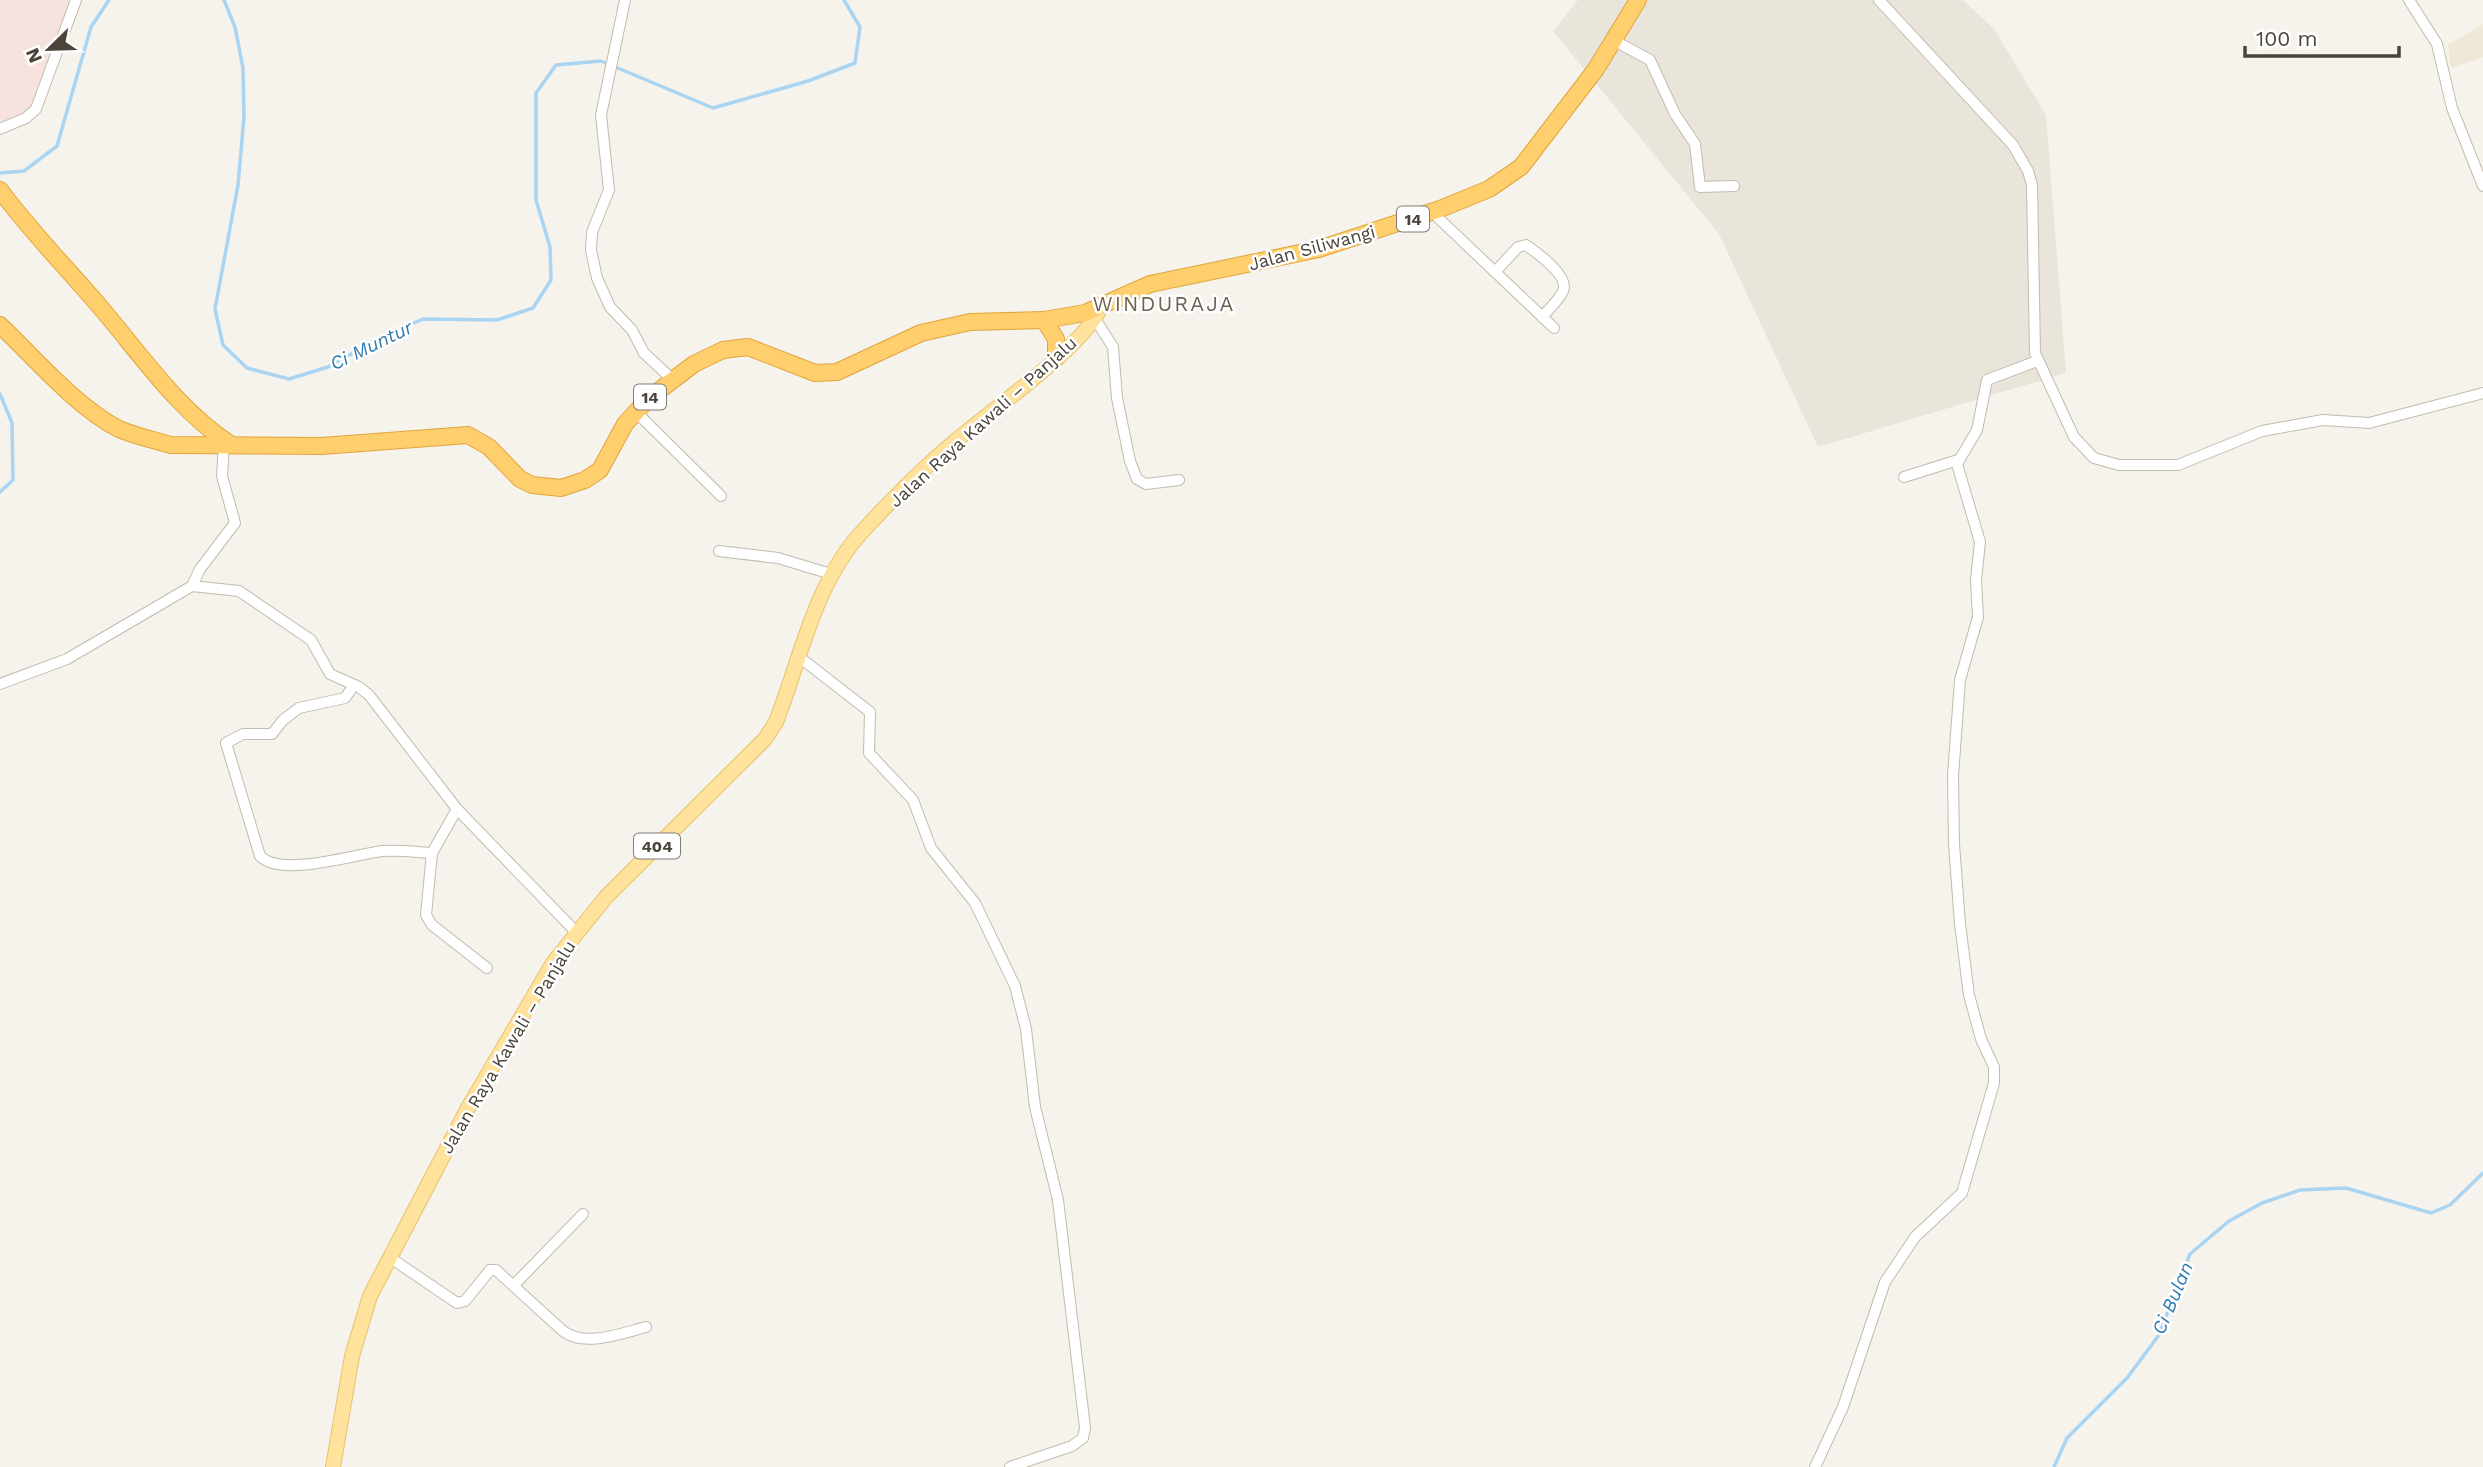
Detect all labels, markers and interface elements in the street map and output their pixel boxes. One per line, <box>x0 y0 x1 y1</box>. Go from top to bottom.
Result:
north arrow <box>14 14 84 84</box>
scale bar <box>2245 14 2399 58</box>
text: 100 m <box>2256 26 2318 51</box>
text: N <box>20 44 47 66</box>
road number: 14 <box>1397 206 1429 232</box>
street label: Jalan Siliwangi <box>1246 221 1377 274</box>
district label: WINDURAJA <box>1093 291 1235 316</box>
water label: Ci Muntur <box>326 315 417 375</box>
street label: Jalan Raya Kawali – Panjalu <box>885 332 1081 511</box>
road number: 14 <box>634 384 666 410</box>
road number: 404 <box>634 834 680 859</box>
street label: Jalan Raya Kawali – Panjalu <box>436 936 580 1157</box>
water label: Ci Bulan <box>2147 1259 2198 1338</box>

